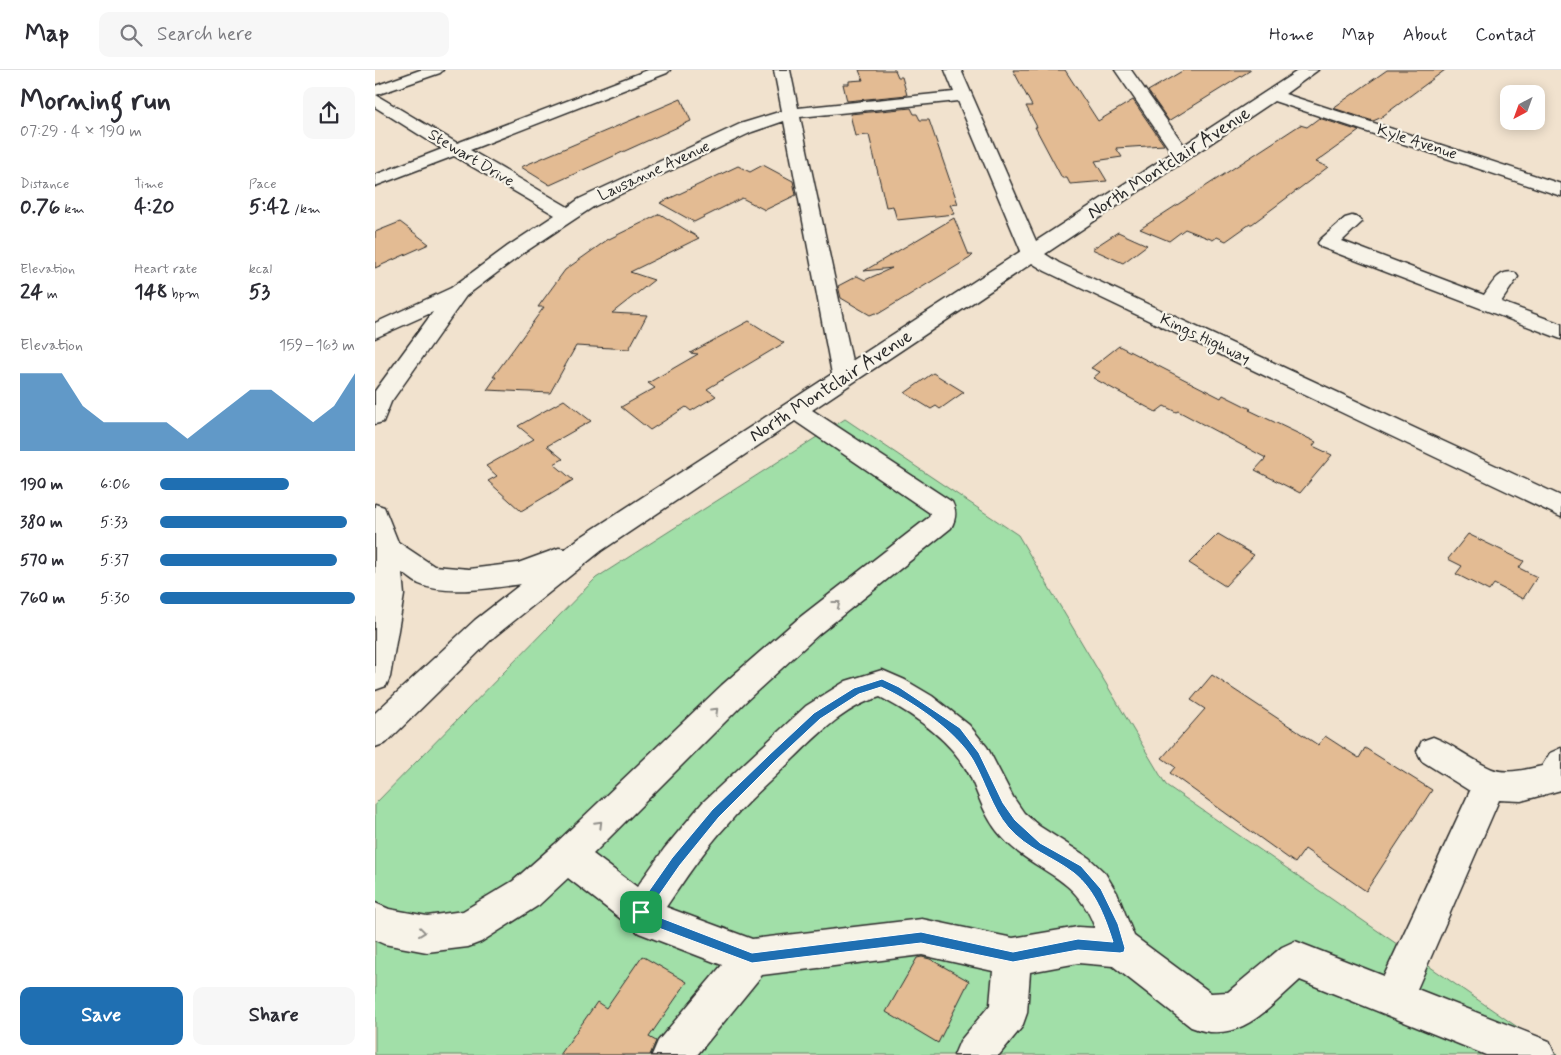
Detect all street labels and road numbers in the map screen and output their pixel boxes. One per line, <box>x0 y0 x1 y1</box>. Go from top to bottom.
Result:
street label: North Montclair Avenue <box>1083 101 1255 225</box>
street label: Kyle Avenue <box>1374 119 1460 165</box>
street label: Stewart Drive <box>424 124 518 192</box>
street label: Lausanne Avenue <box>595 136 713 206</box>
street label: Kings Highway <box>1156 309 1254 370</box>
street label: North Montclair Avenue <box>745 324 917 448</box>

